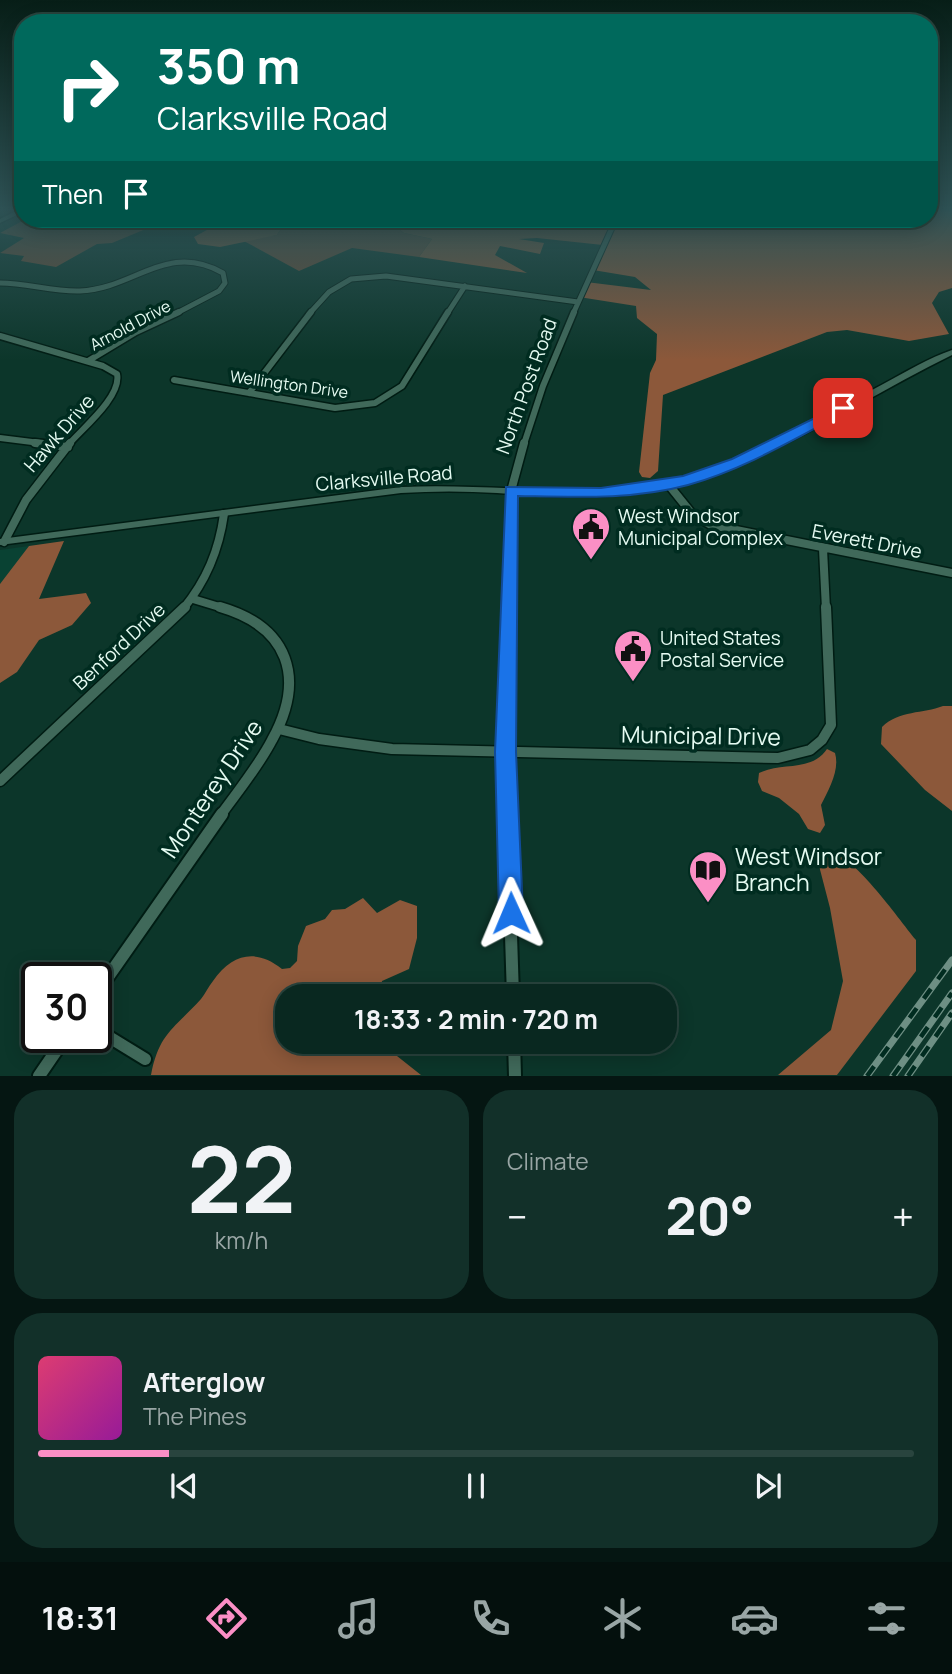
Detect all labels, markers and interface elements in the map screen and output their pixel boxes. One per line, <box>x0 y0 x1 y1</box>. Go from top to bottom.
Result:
text: 350 m <box>157 32 300 99</box>
icon: right <box>42 42 133 133</box>
text: Clarksville Road <box>157 96 388 140</box>
icon: arrive <box>117 175 155 213</box>
text: Then <box>42 176 103 212</box>
street label: Arnold Drive <box>86 294 174 356</box>
street label: North Post Road <box>489 314 563 458</box>
street label: Wellington Drive <box>228 365 350 403</box>
pin <box>813 378 873 438</box>
street label: Hawk Drive <box>18 388 100 478</box>
icon: arrive <box>824 389 862 427</box>
street label: Clarksville Road <box>315 459 453 497</box>
place label: West Windsor Municipal Complex <box>618 503 783 551</box>
public building icon: West Windsor Municipal Complex <box>570 506 612 561</box>
street label: Everett Drive <box>810 518 924 564</box>
street label: Benford Drive <box>67 596 171 696</box>
place label: United States Postal Service <box>660 625 784 673</box>
public building icon: United States Postal Service <box>612 628 654 683</box>
street label: Monterey Drive <box>153 713 269 864</box>
street label: Municipal Drive <box>621 718 781 752</box>
place label: West Windsor Branch <box>735 840 882 898</box>
library icon: West Windsor Branch <box>687 849 729 904</box>
position arrow <box>474 876 548 950</box>
speed limit sign: 30 <box>21 962 112 1053</box>
text: 18:33 · 2 min · 720 m <box>354 1001 598 1037</box>
text: 22 <box>187 1116 296 1240</box>
text: Climate <box>507 1145 589 1177</box>
text: 20° <box>666 1180 754 1251</box>
text: − <box>507 1190 528 1242</box>
text: + <box>892 1190 914 1242</box>
text: km/h <box>215 1224 268 1256</box>
text: Afterglow <box>143 1364 265 1400</box>
text: The Pines <box>143 1400 247 1432</box>
icon: previous <box>165 1467 203 1505</box>
icon: pause <box>457 1467 495 1505</box>
icon: next <box>749 1467 787 1505</box>
icon: directions <box>202 1594 251 1643</box>
icon: music <box>334 1594 383 1643</box>
icon: phone <box>466 1594 515 1643</box>
icon: climate <box>598 1594 647 1643</box>
icon: car <box>730 1594 779 1643</box>
icon: filters <box>862 1594 911 1643</box>
text: 18:31 <box>41 1596 119 1640</box>

